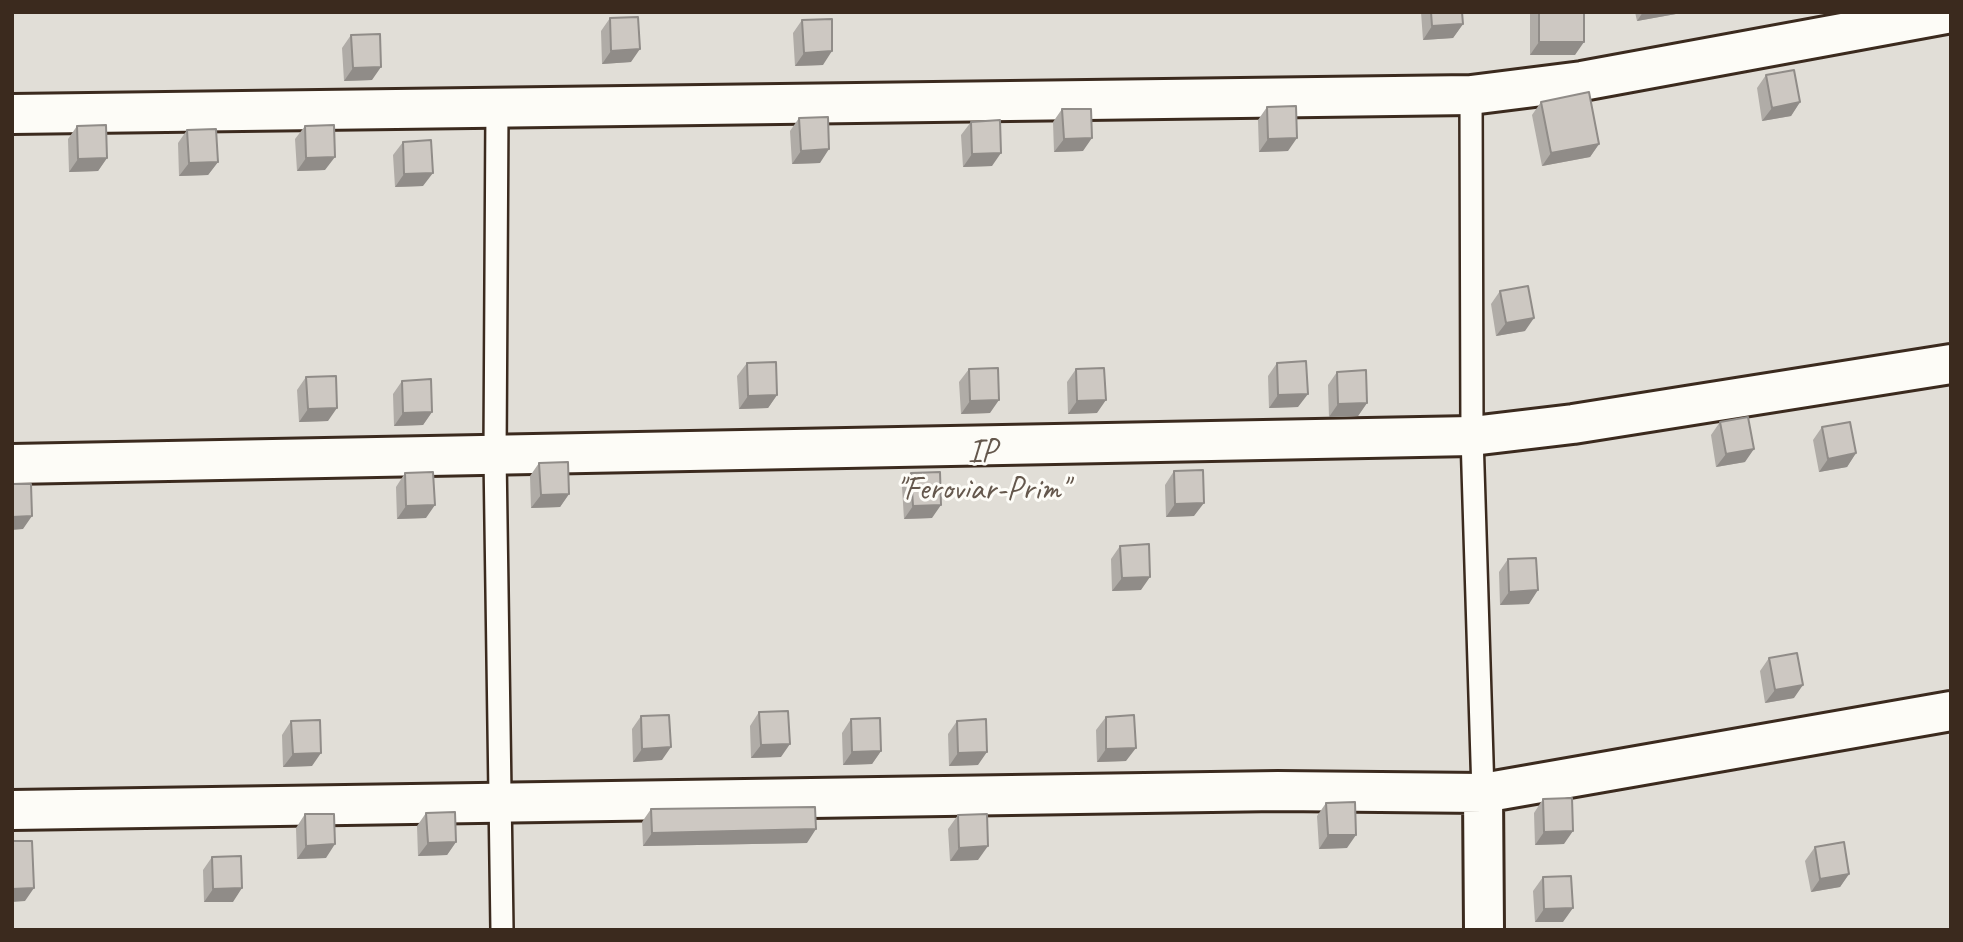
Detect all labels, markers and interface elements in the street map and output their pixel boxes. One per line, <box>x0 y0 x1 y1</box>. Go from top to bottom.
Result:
park label: IP "Feroviar-Prim" <box>896 432 1068 510</box>

